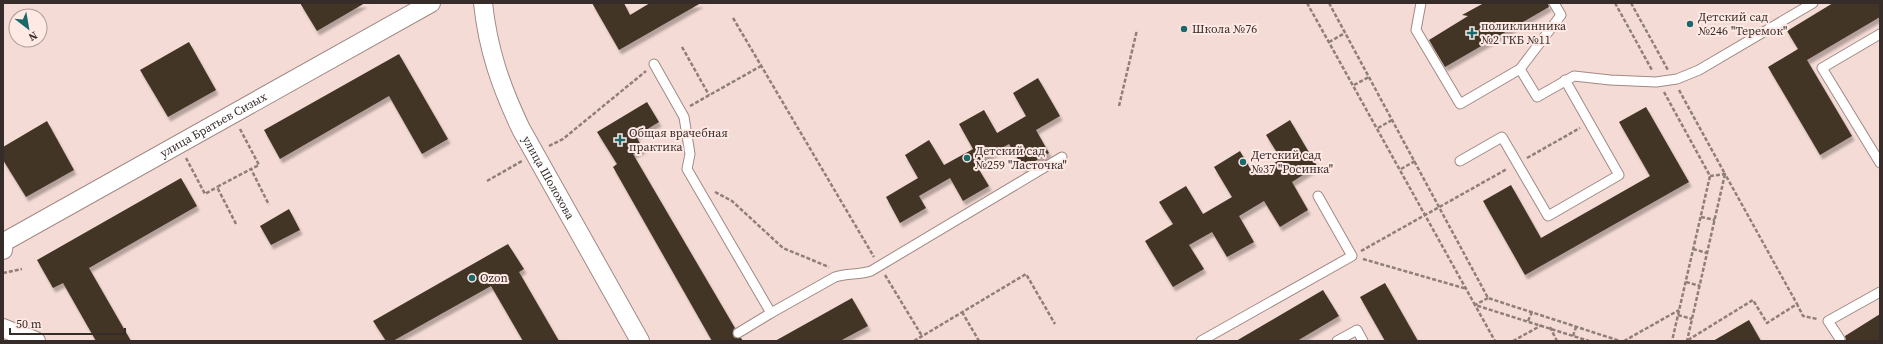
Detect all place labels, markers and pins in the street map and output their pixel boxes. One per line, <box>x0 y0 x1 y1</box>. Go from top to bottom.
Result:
place label: Детский сад №246 "Теремок" <box>1698 9 1787 39</box>
place label: поликлинника №2 ГКБ №11 <box>1481 18 1567 48</box>
marker: Детский сад №246 "Теремок" <box>1685 19 1695 29</box>
place label: Школа №76 <box>1192 21 1257 37</box>
marker: Школа №76 <box>1179 24 1189 34</box>
marker: поликлинника №2 ГКБ №11 <box>1466 27 1478 39</box>
place label: Общая врачебная практика <box>629 125 728 155</box>
marker: Общая врачебная практика <box>614 134 626 146</box>
place label: Детский сад №259 "Ласточка" <box>975 143 1067 173</box>
place label: Детский сад №37 "Росинка" <box>1251 147 1333 177</box>
marker: Детский сад №259 "Ласточка" <box>962 153 972 163</box>
marker: Детский сад №37 "Росинка" <box>1238 157 1248 167</box>
place label: Ozon <box>480 270 508 286</box>
marker: Ozon <box>467 273 477 283</box>

